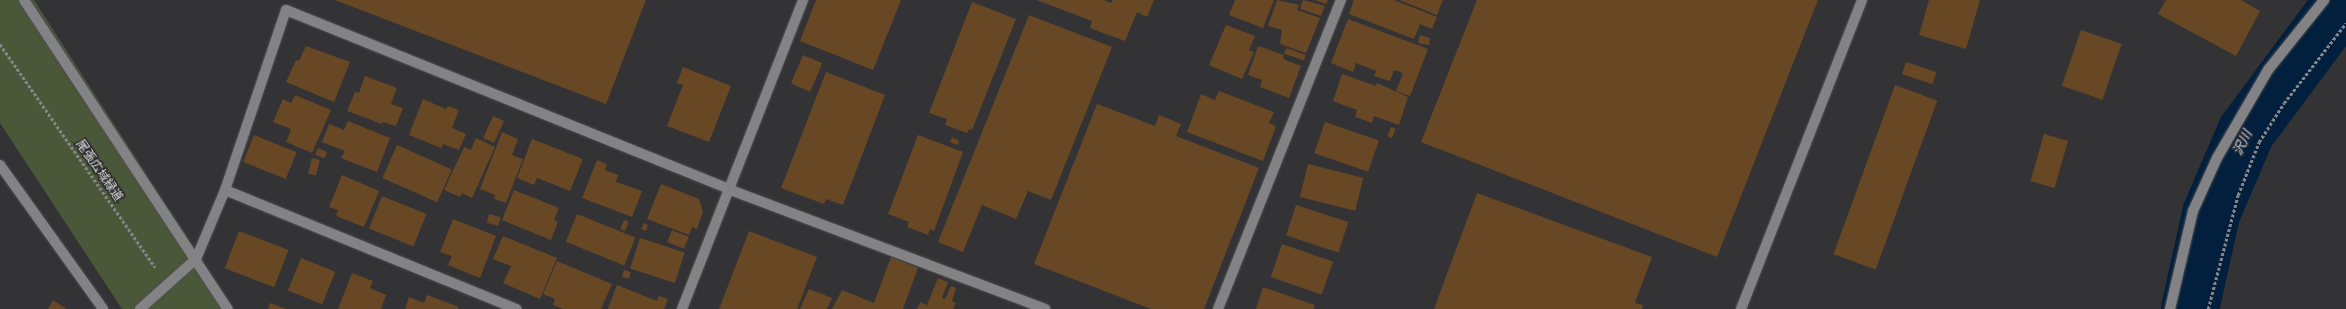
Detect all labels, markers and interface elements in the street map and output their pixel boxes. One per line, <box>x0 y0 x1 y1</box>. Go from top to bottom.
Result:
water label: 沢川 <box>2230 128 2256 158</box>
street label: 尾張広域緑道 <box>72 137 126 205</box>

